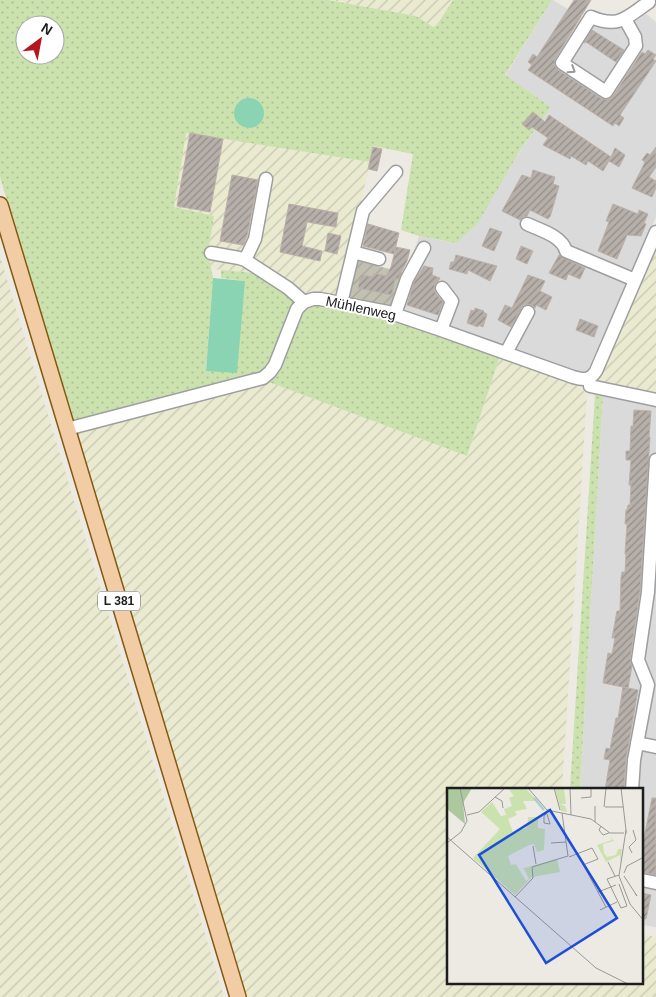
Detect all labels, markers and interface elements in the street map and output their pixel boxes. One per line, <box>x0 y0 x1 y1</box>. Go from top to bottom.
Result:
north arrow <box>15 15 65 65</box>
text: N <box>38 20 55 38</box>
one-way arrow <box>566 63 575 73</box>
street label: Mühlenweg <box>324 293 398 323</box>
road number: L 381 <box>98 592 140 610</box>
inset map <box>447 788 644 984</box>

